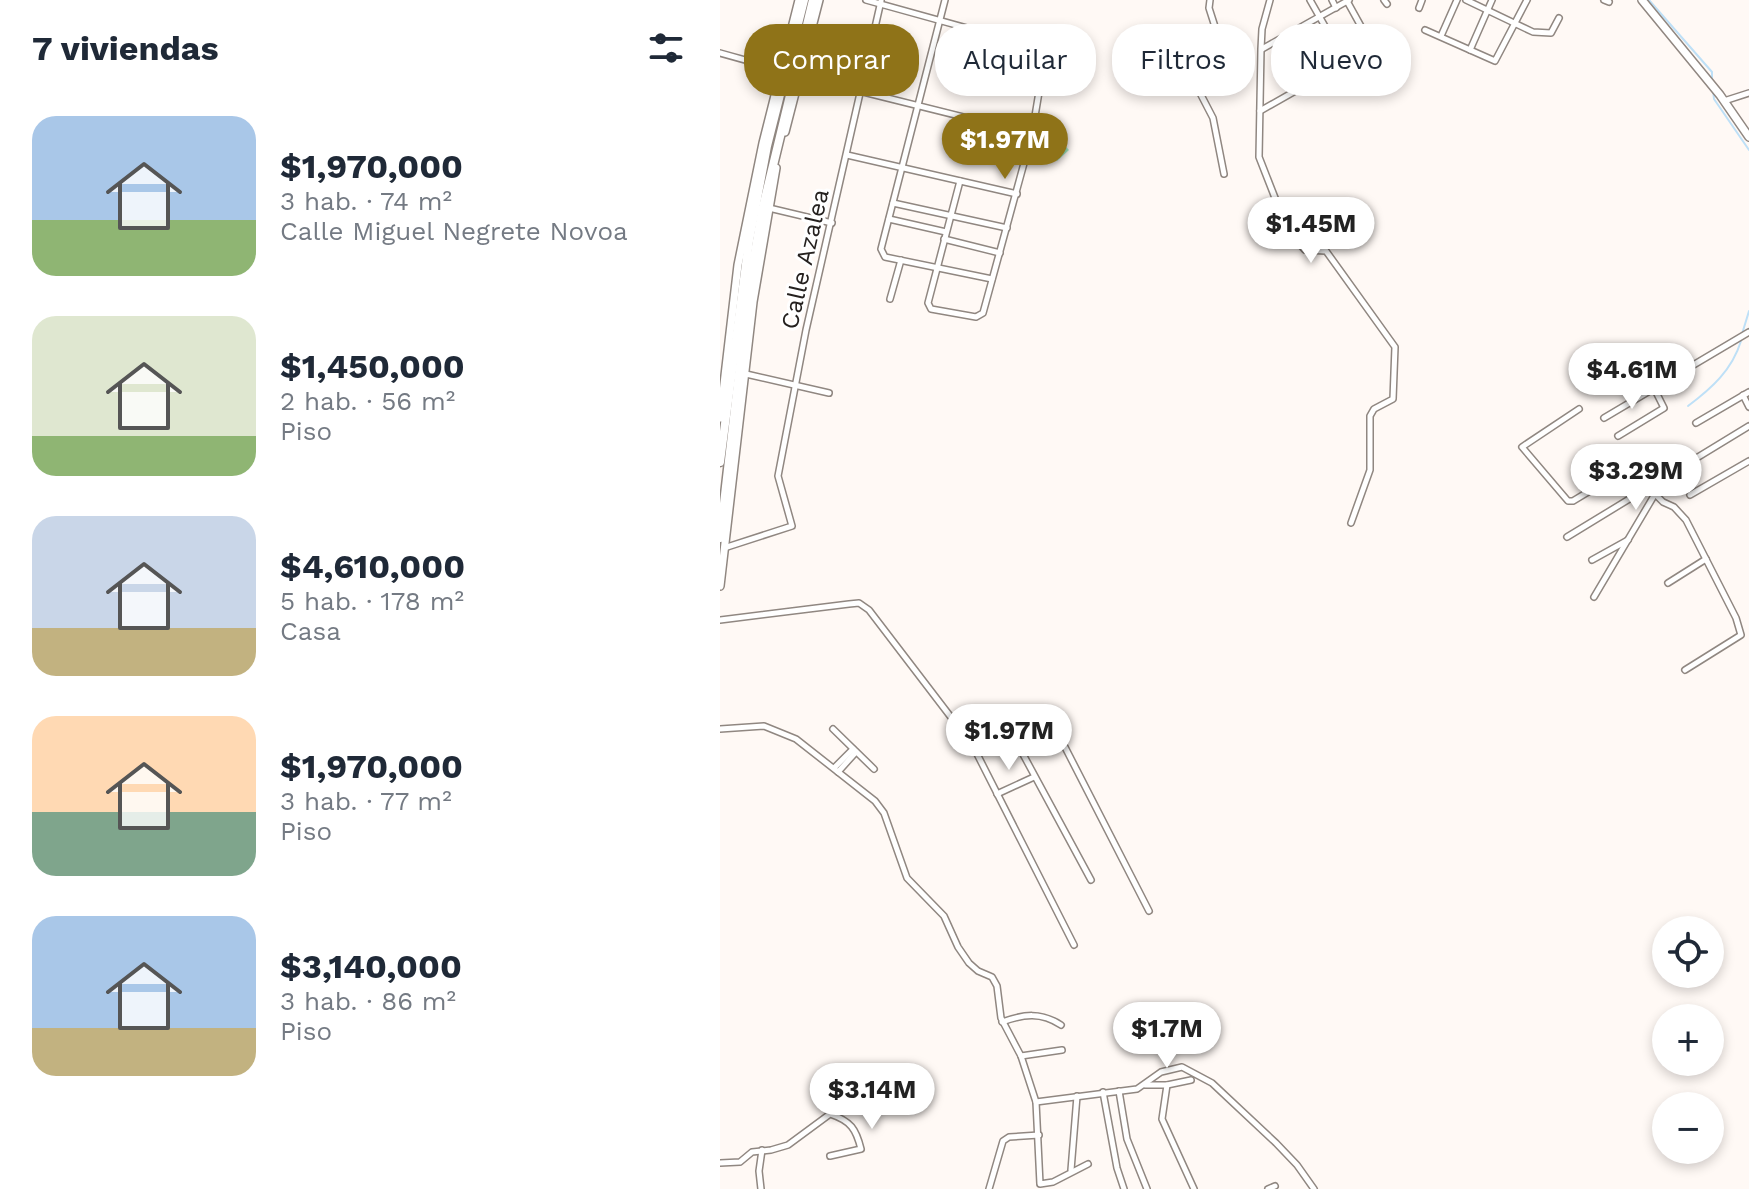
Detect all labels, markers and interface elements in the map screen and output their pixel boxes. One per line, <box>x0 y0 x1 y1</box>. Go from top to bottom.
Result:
chip: Comprar <box>744 24 919 96</box>
chip: Alquilar <box>935 24 1096 96</box>
chip: Filtros <box>1112 24 1255 96</box>
chip: Nuevo <box>1271 24 1411 96</box>
icon: filters <box>644 26 688 70</box>
text: 7 viviendas <box>32 28 219 68</box>
pin: $1.97M <box>940 113 1070 181</box>
text: $1.97M <box>960 124 1050 154</box>
text: $1,970,000 <box>280 146 463 186</box>
icon: home <box>96 148 192 244</box>
text: 3 hab. · 74 m² <box>280 186 452 216</box>
street label: Calle Azalea <box>775 186 835 332</box>
pin: $1.45M <box>1246 197 1376 265</box>
text: $1.45M <box>1266 208 1356 238</box>
text: Calle Miguel Negrete Novoa <box>280 216 628 246</box>
pin: $4.61M <box>1567 343 1697 411</box>
text: $1,450,000 <box>280 346 465 386</box>
icon: home <box>96 348 192 444</box>
text: $4.61M <box>1586 354 1678 384</box>
text: 2 hab. · 56 m² <box>280 386 455 416</box>
text: Piso <box>280 416 332 446</box>
pin: $3.29M <box>1571 444 1701 512</box>
text: $3.29M <box>1589 455 1683 485</box>
text: $4,610,000 <box>280 546 465 586</box>
icon: home <box>96 548 192 644</box>
text: 5 hab. · 178 m² <box>280 586 464 616</box>
text: Casa <box>280 616 341 646</box>
pin: $1.97M <box>944 704 1074 772</box>
text: $1.97M <box>964 715 1054 745</box>
text: $1,970,000 <box>280 746 463 786</box>
icon: home <box>96 748 192 844</box>
text: 3 hab. · 77 m² <box>280 786 452 816</box>
text: Piso <box>280 816 332 846</box>
map controls <box>1652 916 1724 1164</box>
button: locate <box>1652 916 1724 988</box>
text: $3,140,000 <box>280 946 462 986</box>
icon: home <box>96 948 192 1044</box>
text: 3 hab. · 86 m² <box>280 986 456 1016</box>
pin: $1.7M <box>1111 1002 1223 1070</box>
button: + <box>1652 1004 1724 1076</box>
text: $1.7M <box>1131 1013 1203 1043</box>
text: Piso <box>280 1016 332 1046</box>
pin: $3.14M <box>807 1063 937 1131</box>
text: $3.14M <box>828 1074 916 1104</box>
button: − <box>1652 1092 1724 1164</box>

